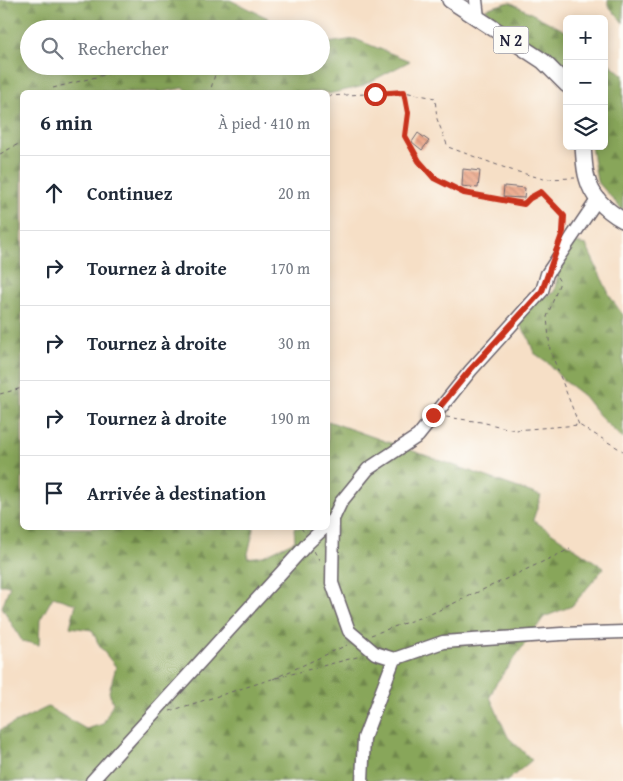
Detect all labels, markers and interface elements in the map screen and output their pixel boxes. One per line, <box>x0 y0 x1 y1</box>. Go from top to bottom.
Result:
map controls <box>563 15 608 150</box>
button: + <box>563 15 608 60</box>
search box <box>20 20 330 75</box>
road number: N 2 <box>494 26 528 54</box>
icon: search <box>38 34 66 62</box>
text: Rechercher <box>78 34 169 62</box>
button: − <box>563 60 608 105</box>
route start <box>364 83 387 106</box>
button: layers <box>563 105 608 150</box>
text: 6 min <box>40 107 92 138</box>
text: À pied · 410 m <box>218 111 310 135</box>
icon: ahead <box>40 179 68 207</box>
text: Continuez <box>87 179 173 207</box>
text: 20 m <box>278 181 310 205</box>
icon: right <box>40 254 68 282</box>
text: Tournez à droite <box>87 254 227 282</box>
text: 170 m <box>270 256 310 280</box>
icon: right <box>40 329 68 357</box>
text: Tournez à droite <box>87 329 227 357</box>
text: 30 m <box>278 331 310 355</box>
icon: right <box>40 404 68 432</box>
text: Tournez à droite <box>87 404 227 432</box>
route end <box>422 404 445 427</box>
text: 190 m <box>270 406 310 430</box>
icon: arrive <box>40 479 68 507</box>
text: Arrivée à destination <box>87 479 266 507</box>

